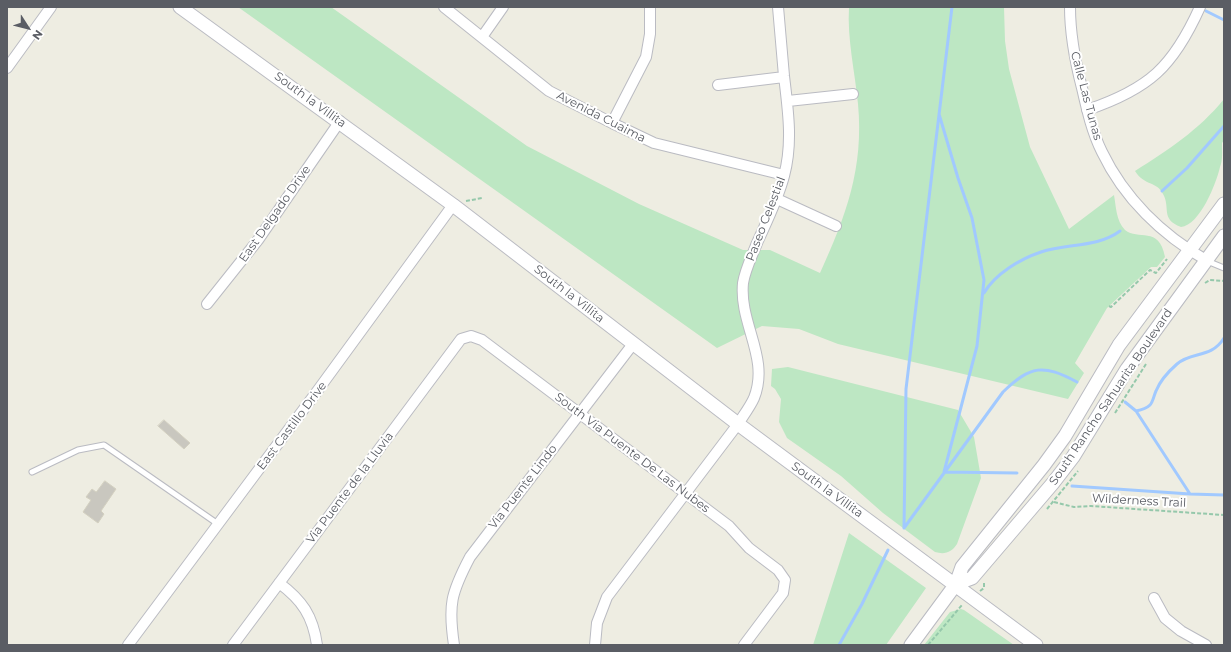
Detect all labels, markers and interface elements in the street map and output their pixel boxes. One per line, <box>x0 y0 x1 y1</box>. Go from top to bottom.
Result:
north arrow <box>8 8 48 48</box>
text: N <box>29 27 46 43</box>
street label: Calle Las Tunas <box>1067 50 1105 142</box>
street label: South la Villita <box>271 69 349 131</box>
street label: Avenida Cuaima <box>554 88 648 146</box>
street label: East Delgado Drive <box>236 163 314 265</box>
street label: Paseo Celestial <box>743 175 789 263</box>
street label: South la Villita <box>531 262 607 326</box>
street label: South Rancho Sahuarita Boulevard <box>1046 306 1176 488</box>
street label: East Castillo Drive <box>254 379 330 473</box>
street label: South Via Puente De Las Nubes <box>552 390 712 516</box>
street label: Via Puente de la Lluvia <box>303 429 397 547</box>
street label: Via Puente Lindo <box>486 442 560 532</box>
street label: South la Villita <box>788 459 866 521</box>
street label: Wilderness Trail <box>1091 491 1187 511</box>

